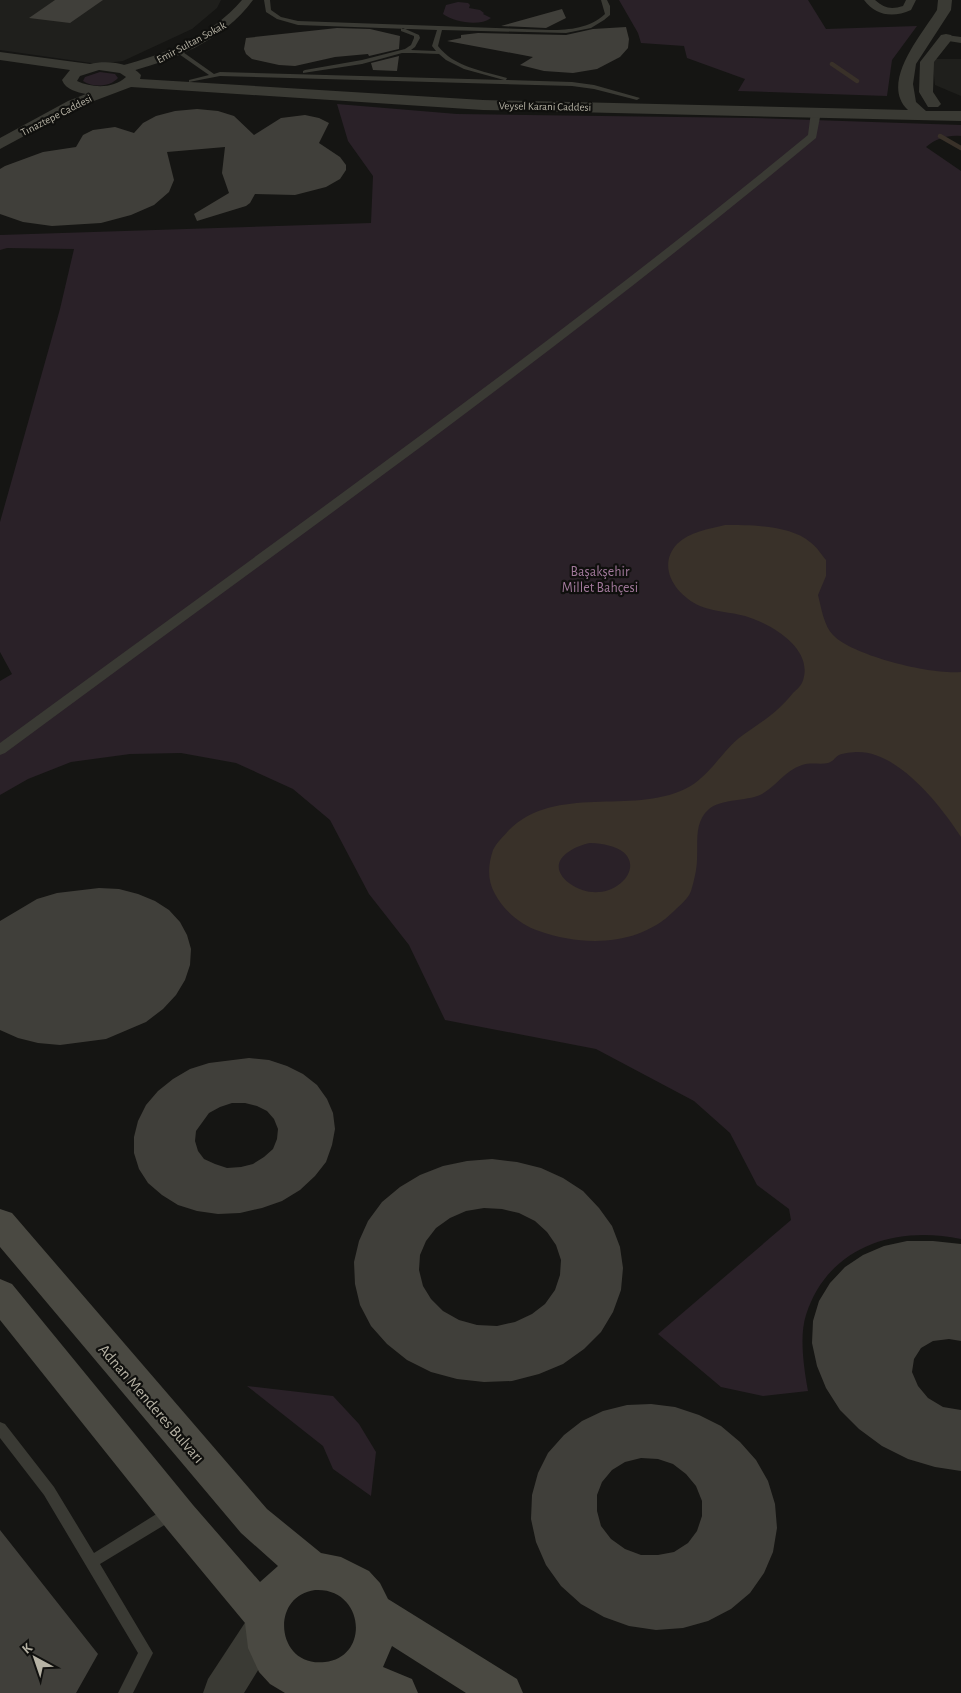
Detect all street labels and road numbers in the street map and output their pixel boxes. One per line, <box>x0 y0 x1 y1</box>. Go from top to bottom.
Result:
street label: Emir Sultan Sokak <box>155 20 228 65</box>
street label: Tınaztepe Caddesi <box>19 93 94 138</box>
street label: Veysel Karani Caddesi <box>499 100 591 113</box>
street label: Adnan Menderes Bulvarı <box>95 1341 207 1466</box>

